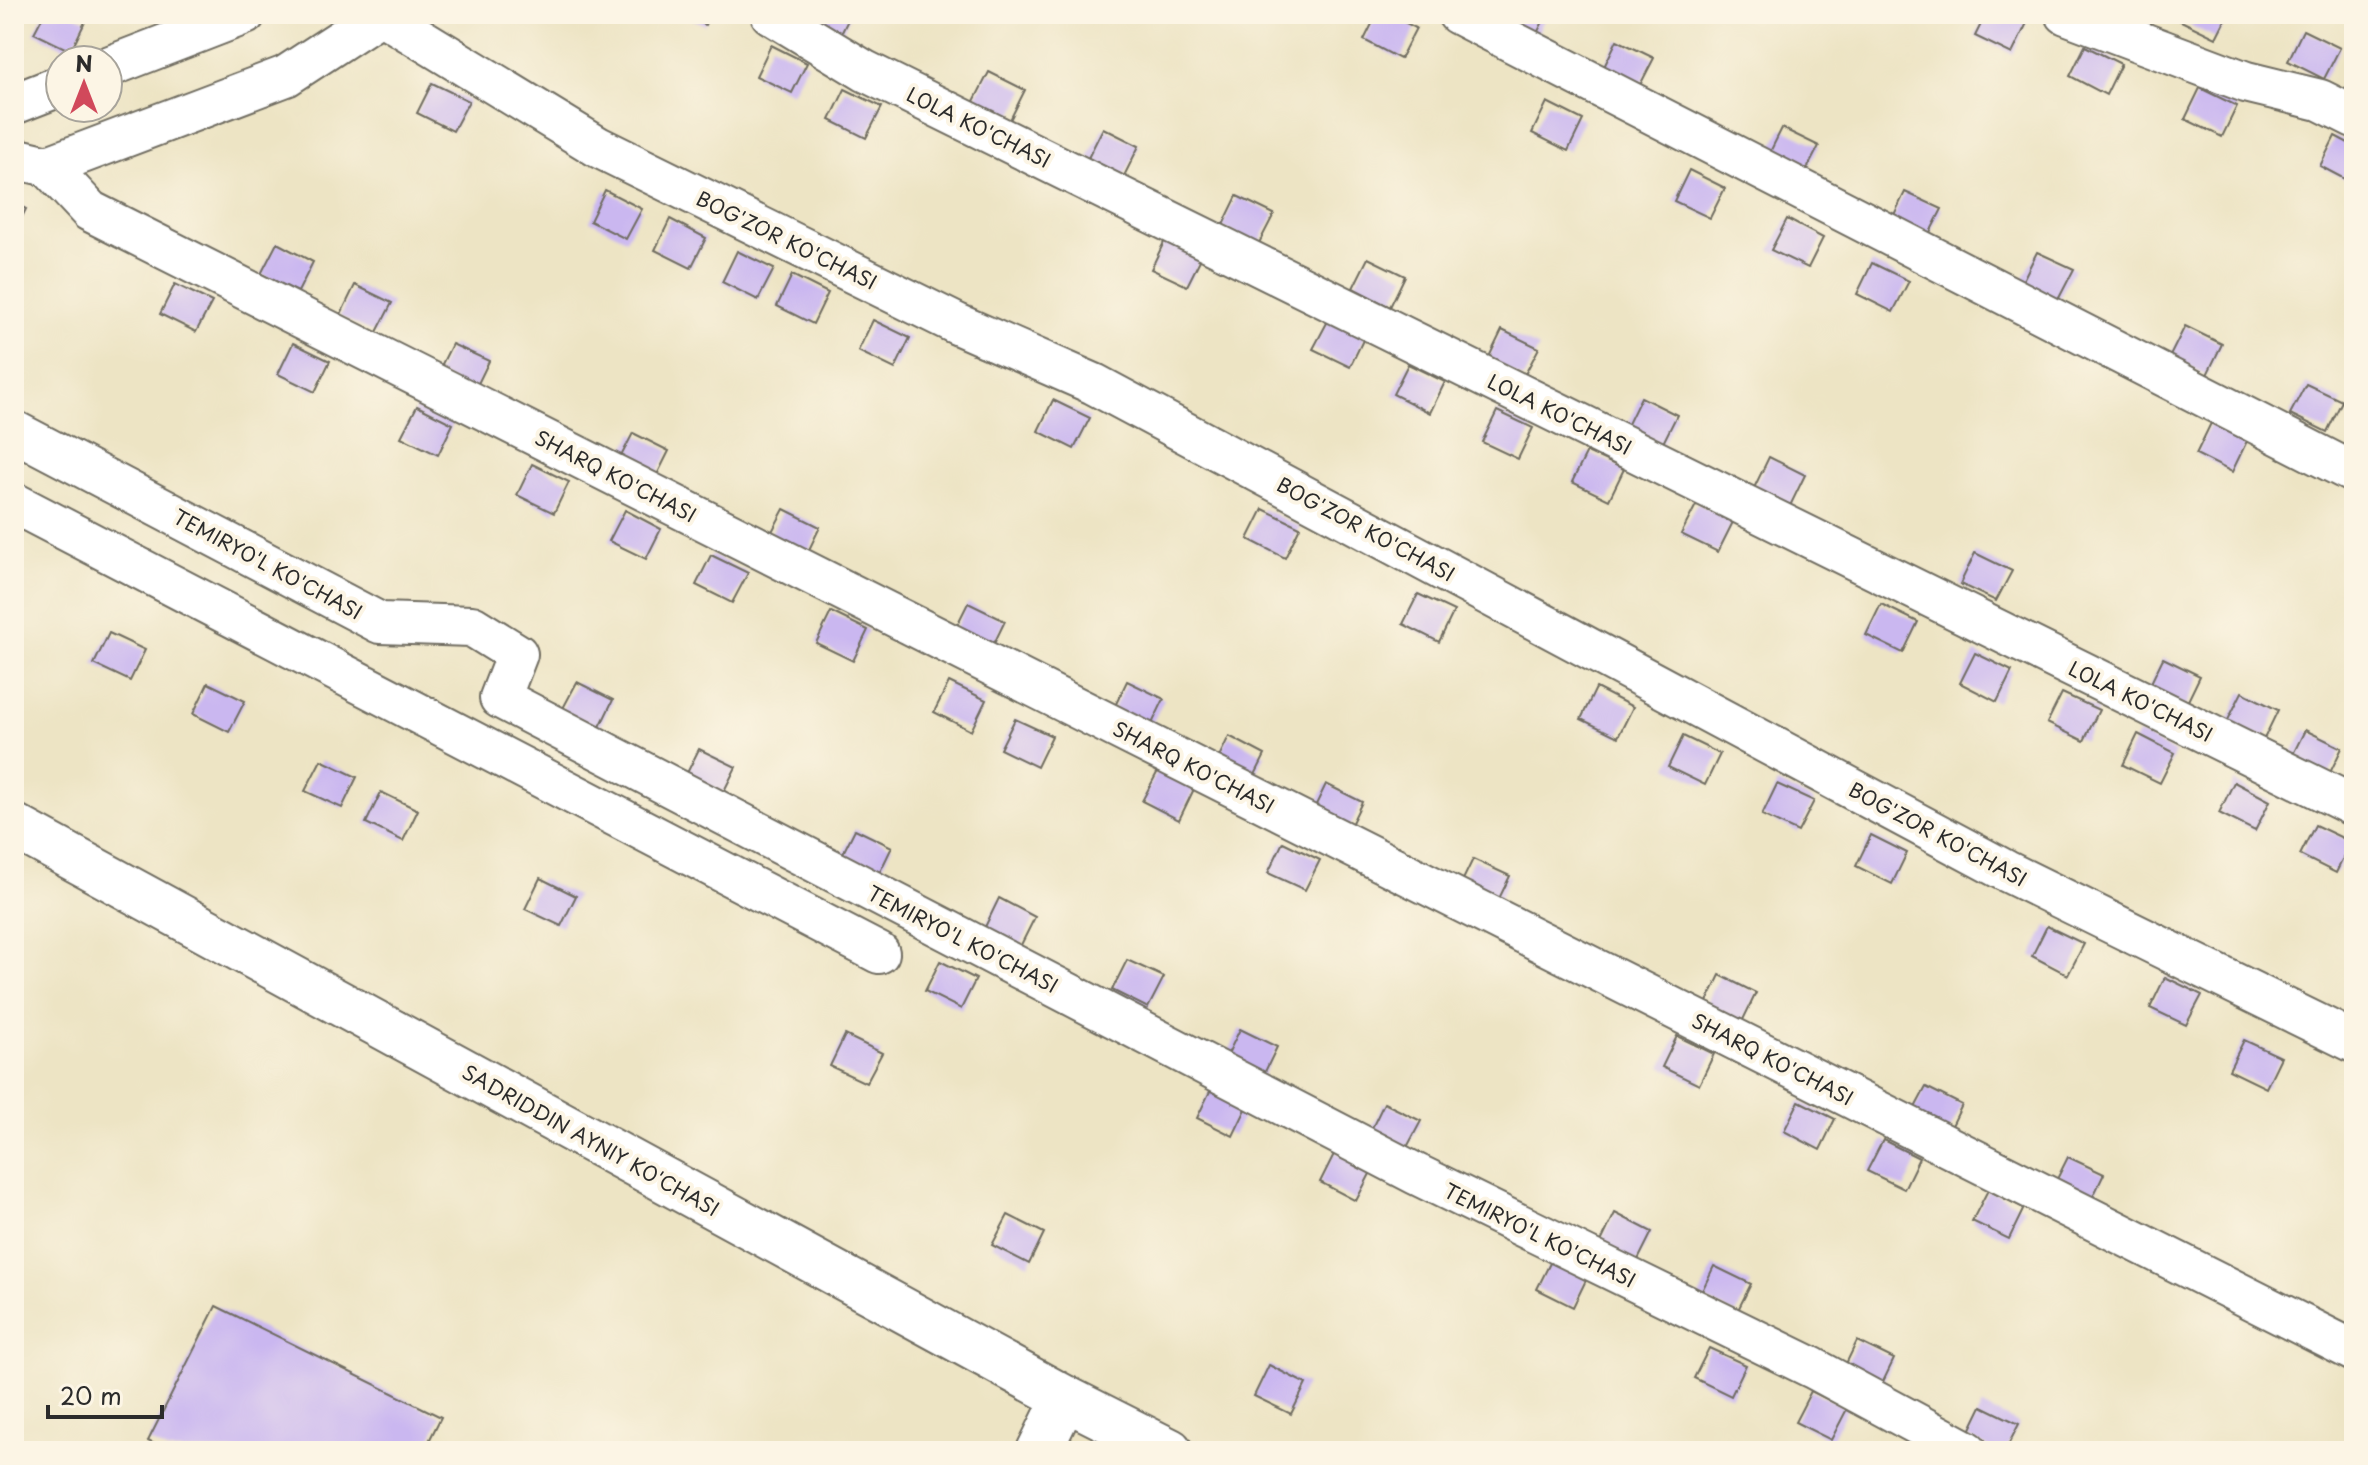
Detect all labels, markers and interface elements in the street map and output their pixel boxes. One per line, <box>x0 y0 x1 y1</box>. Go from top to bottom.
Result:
north arrow <box>44 44 124 124</box>
text: N <box>75 46 93 79</box>
street label: LOLA KO'CHASI <box>902 79 1056 175</box>
street label: BOG'ZOR KO'CHASI <box>691 183 883 297</box>
street label: LOLA KO'CHASI <box>1483 366 1637 462</box>
street label: SHARQ KO'CHASI <box>530 422 702 530</box>
street label: BOG'ZOR KO'CHASI <box>1272 469 1460 589</box>
street label: TEMIRYO'L KO'CHASI <box>168 501 368 627</box>
street label: LOLA KO'CHASI <box>2064 653 2218 749</box>
street label: SHARQ KO'CHASI <box>1108 713 1280 821</box>
street label: BOG'ZOR KO'CHASI <box>1844 774 2032 894</box>
street label: TEMIRYO'L KO'CHASI <box>862 878 1064 1000</box>
street label: SHARQ KO'CHASI <box>1687 1005 1859 1113</box>
street label: SADRIDDIN AYNIY KO'CHASI <box>457 1057 725 1223</box>
street label: TEMIRYO'L KO'CHASI <box>1439 1175 1641 1295</box>
scale bar <box>48 1369 162 1419</box>
text: 20 m <box>60 1377 122 1413</box>

